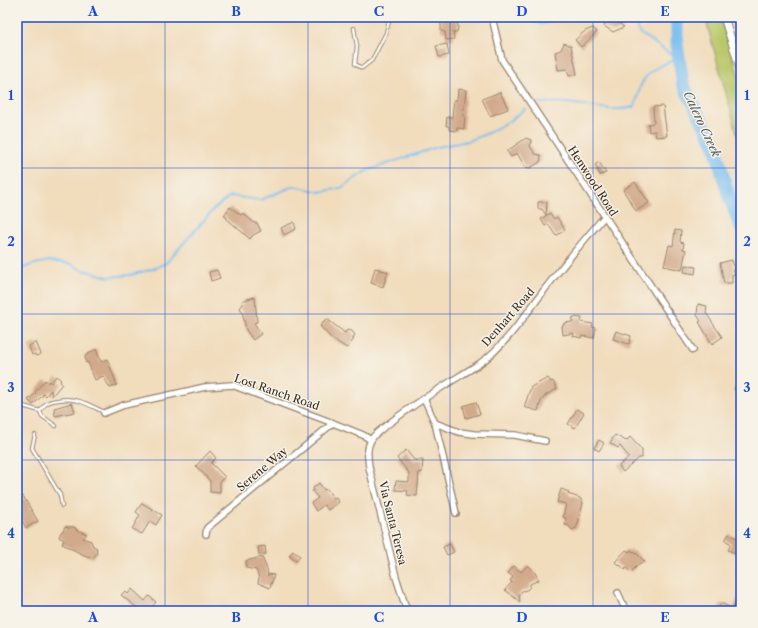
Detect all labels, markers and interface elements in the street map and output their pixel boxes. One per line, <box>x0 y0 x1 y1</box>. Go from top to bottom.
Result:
text: A <box>87 3 99 19</box>
text: B <box>231 3 241 19</box>
text: C <box>374 3 384 19</box>
text: D <box>516 3 528 19</box>
text: E <box>660 3 670 19</box>
text: 1 <box>8 87 14 103</box>
text: 1 <box>744 87 750 103</box>
water label: Calero Creek <box>681 88 725 160</box>
street label: Henwood Road <box>565 143 621 219</box>
text: 2 <box>7 233 15 249</box>
text: 2 <box>743 233 751 249</box>
street label: Denhart Road <box>479 285 538 349</box>
street label: Lost Ranch Road <box>233 371 322 413</box>
text: 3 <box>7 379 15 395</box>
text: 3 <box>743 379 751 395</box>
street label: Serene Way <box>234 443 291 494</box>
street label: Via Santa Teresa <box>376 479 410 567</box>
text: 4 <box>7 525 15 541</box>
text: 4 <box>743 525 751 541</box>
text: A <box>87 609 99 625</box>
text: B <box>231 609 241 625</box>
text: C <box>374 609 384 625</box>
text: D <box>516 609 528 625</box>
text: E <box>660 609 670 625</box>

